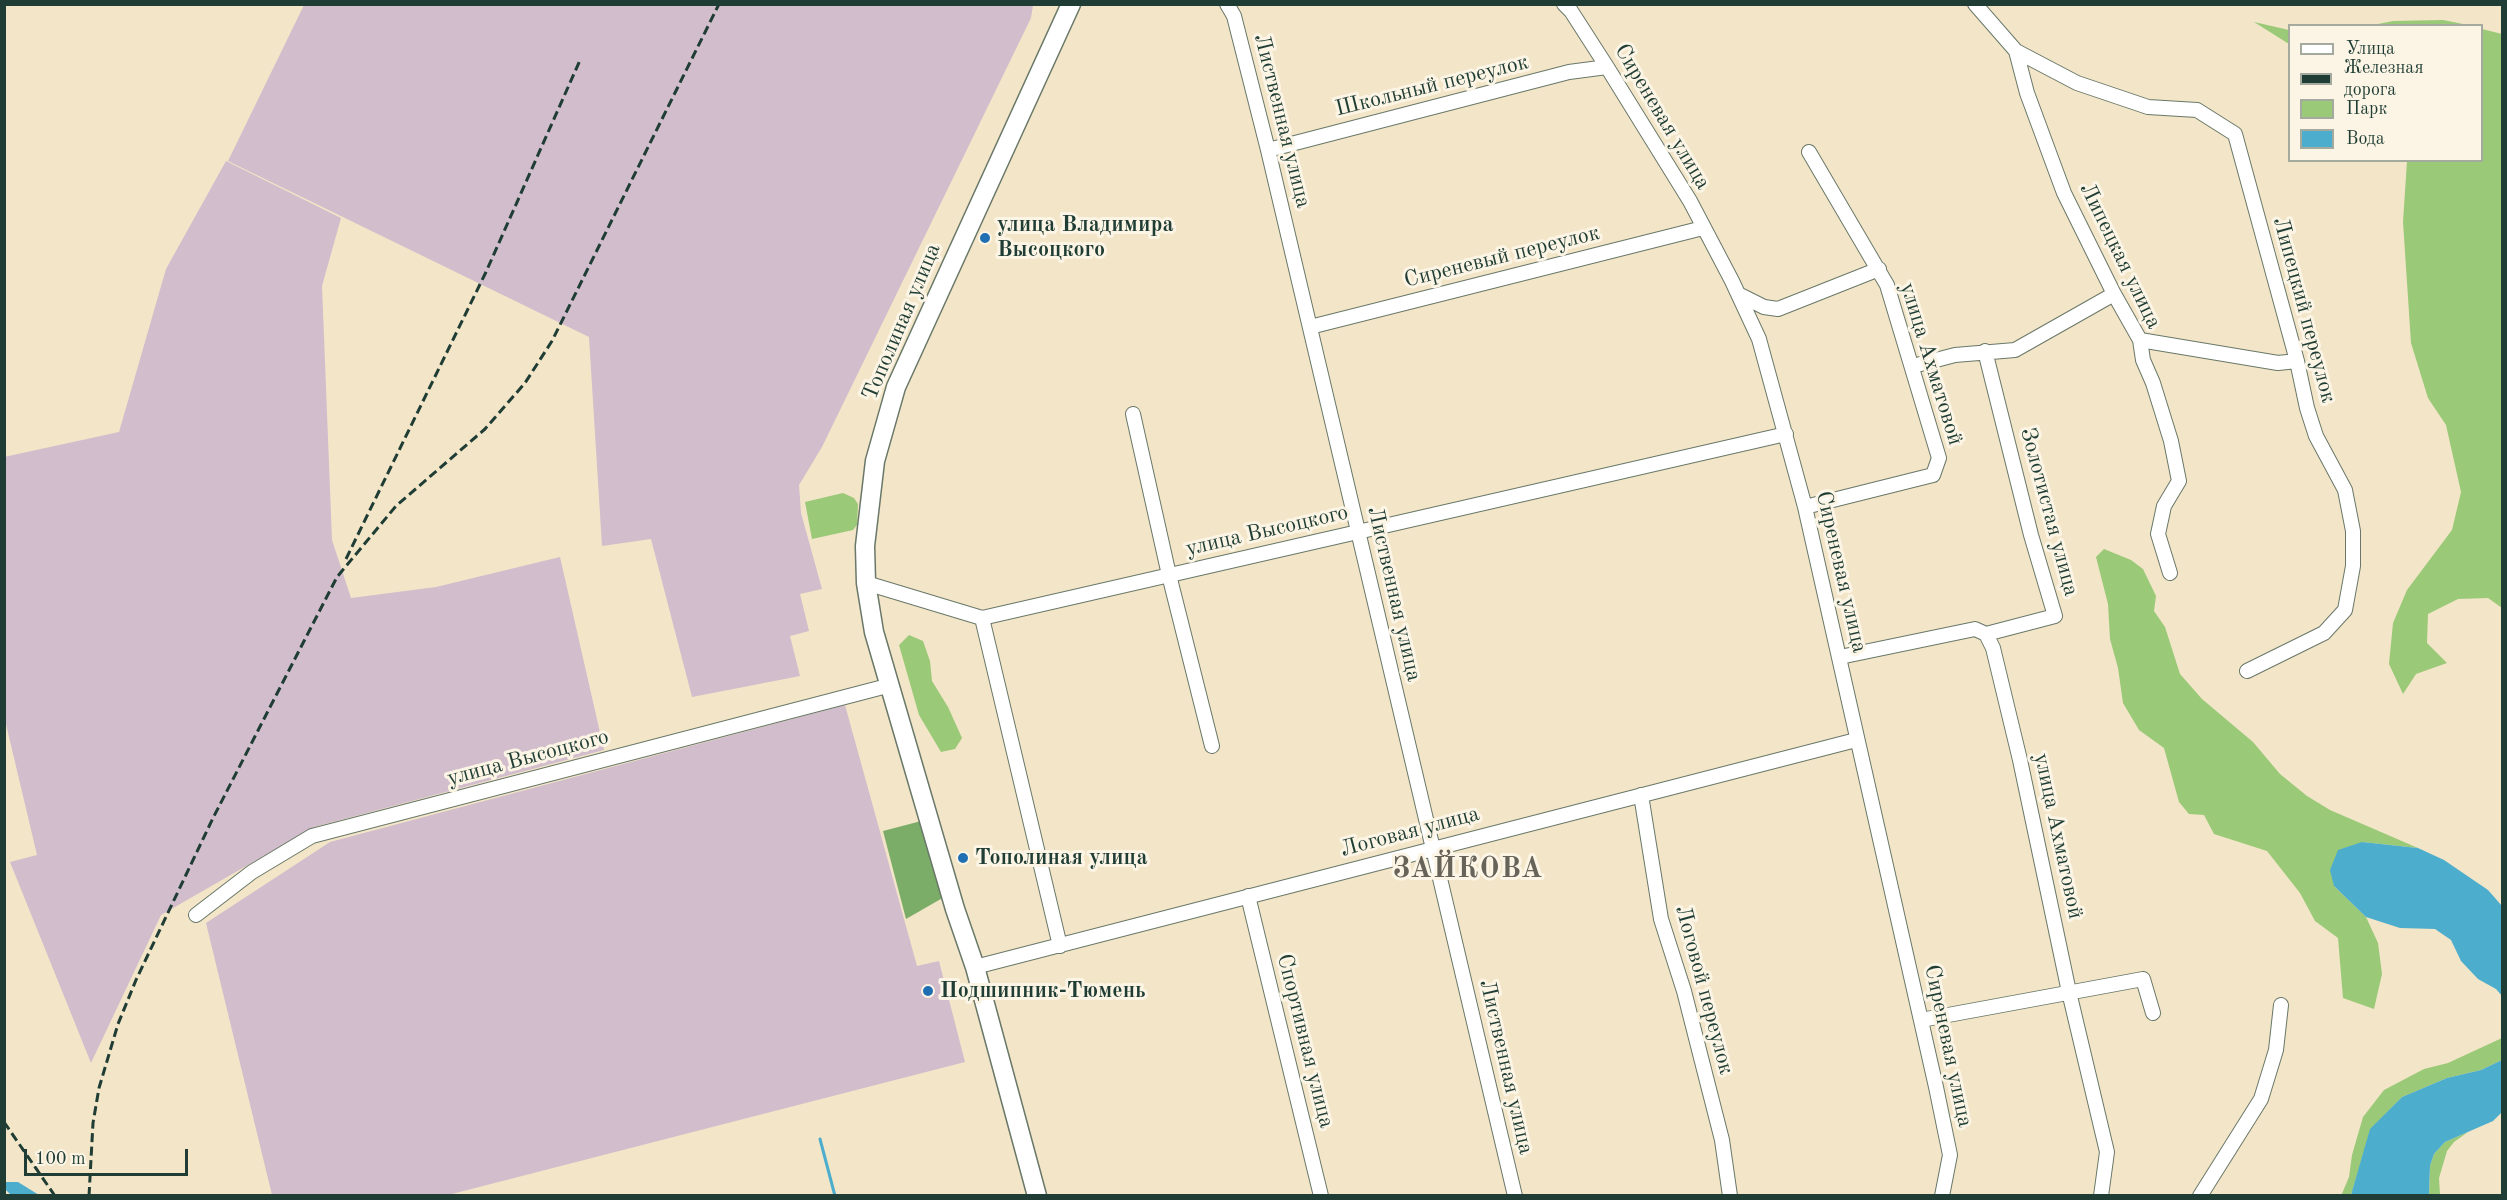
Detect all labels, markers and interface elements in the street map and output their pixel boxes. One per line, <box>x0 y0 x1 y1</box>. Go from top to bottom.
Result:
legend <box>2288 24 2483 162</box>
street label: Лиственная улица <box>1248 31 1316 211</box>
street label: Сиреневая улица <box>1608 39 1716 195</box>
text: Улица <box>2346 40 2395 58</box>
street label: Школьный переулок <box>1333 49 1531 123</box>
text: Железная дорога <box>2344 59 2424 99</box>
text: Парк <box>2346 100 2387 118</box>
text: Вода <box>2346 130 2385 148</box>
street label: Липецкая улица <box>2073 179 2167 333</box>
place label: улица Владимира Высоцкого <box>997 212 1174 264</box>
street label: Липецкий переулок <box>2267 214 2341 406</box>
street label: Сиреневый переулок <box>1402 220 1602 294</box>
marker: улица Владимира Высоцкого <box>978 231 992 245</box>
street label: Тополиная улица <box>857 240 947 404</box>
street label: улица Ахматовой <box>1894 279 1968 449</box>
street label: Золотистая улица <box>2014 425 2084 599</box>
street label: Сиреневая улица <box>1810 488 1872 656</box>
street label: улица Высоцкого <box>1183 499 1351 563</box>
street label: Лиственная улица <box>1361 504 1427 684</box>
street label: улица Высоцкого <box>444 724 612 792</box>
street label: улица Ахматовой <box>2028 751 2088 921</box>
street label: Логовая улица <box>1338 801 1482 863</box>
place label: Тополиная улица <box>975 845 1148 871</box>
marker: Тополиная улица <box>956 851 970 865</box>
district label: ЗАЙКОВА <box>1392 853 1544 887</box>
street label: Логовой переулок <box>1669 903 1739 1077</box>
street label: Спортивная улица <box>1271 951 1339 1131</box>
street label: Сиреневая улица <box>1918 962 1978 1130</box>
street label: Лиственная улица <box>1473 977 1539 1157</box>
place label: Подшипник-Тюмень <box>940 978 1146 1004</box>
marker: Подшипник-Тюмень <box>921 984 935 998</box>
scale bar <box>27 1137 190 1175</box>
text: 100 m <box>35 1150 86 1168</box>

